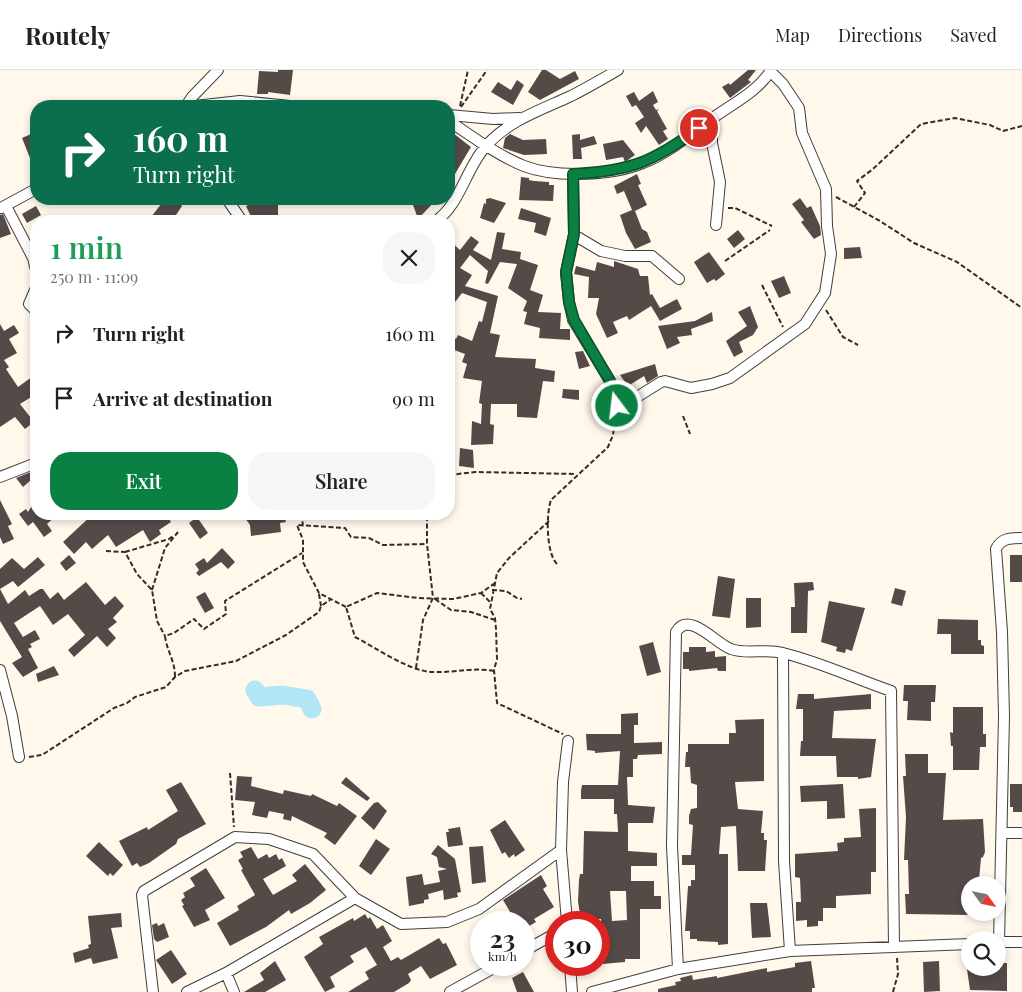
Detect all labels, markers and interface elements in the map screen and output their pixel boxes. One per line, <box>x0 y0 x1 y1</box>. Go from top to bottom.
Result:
text: Routely <box>25 19 110 51</box>
text: Map <box>775 23 810 47</box>
text: Directions <box>838 23 922 47</box>
text: Saved <box>950 23 997 47</box>
pin <box>678 107 720 149</box>
text: 160 m <box>133 114 228 161</box>
icon: arrive <box>685 114 713 142</box>
icon: right <box>50 120 115 185</box>
text: Turn right <box>133 159 235 189</box>
text: 1 min <box>50 227 123 267</box>
button: close <box>383 232 435 284</box>
text: 250 m · 11:09 <box>50 266 138 287</box>
icon: right <box>50 319 78 347</box>
text: Turn right <box>93 320 185 346</box>
text: 160 m <box>385 320 435 346</box>
position arrow <box>590 379 642 431</box>
icon: arrive <box>50 384 78 412</box>
text: Arrive at destination <box>93 385 273 411</box>
text: 90 m <box>392 385 435 411</box>
button: Exit <box>50 452 238 510</box>
button: Share <box>248 452 435 510</box>
north arrow <box>961 876 1006 921</box>
map controls <box>961 876 1006 976</box>
speed limit sign: 30 <box>545 911 610 976</box>
text: 23 <box>490 921 515 954</box>
button: search <box>961 931 1006 976</box>
text: km/h <box>488 948 517 964</box>

